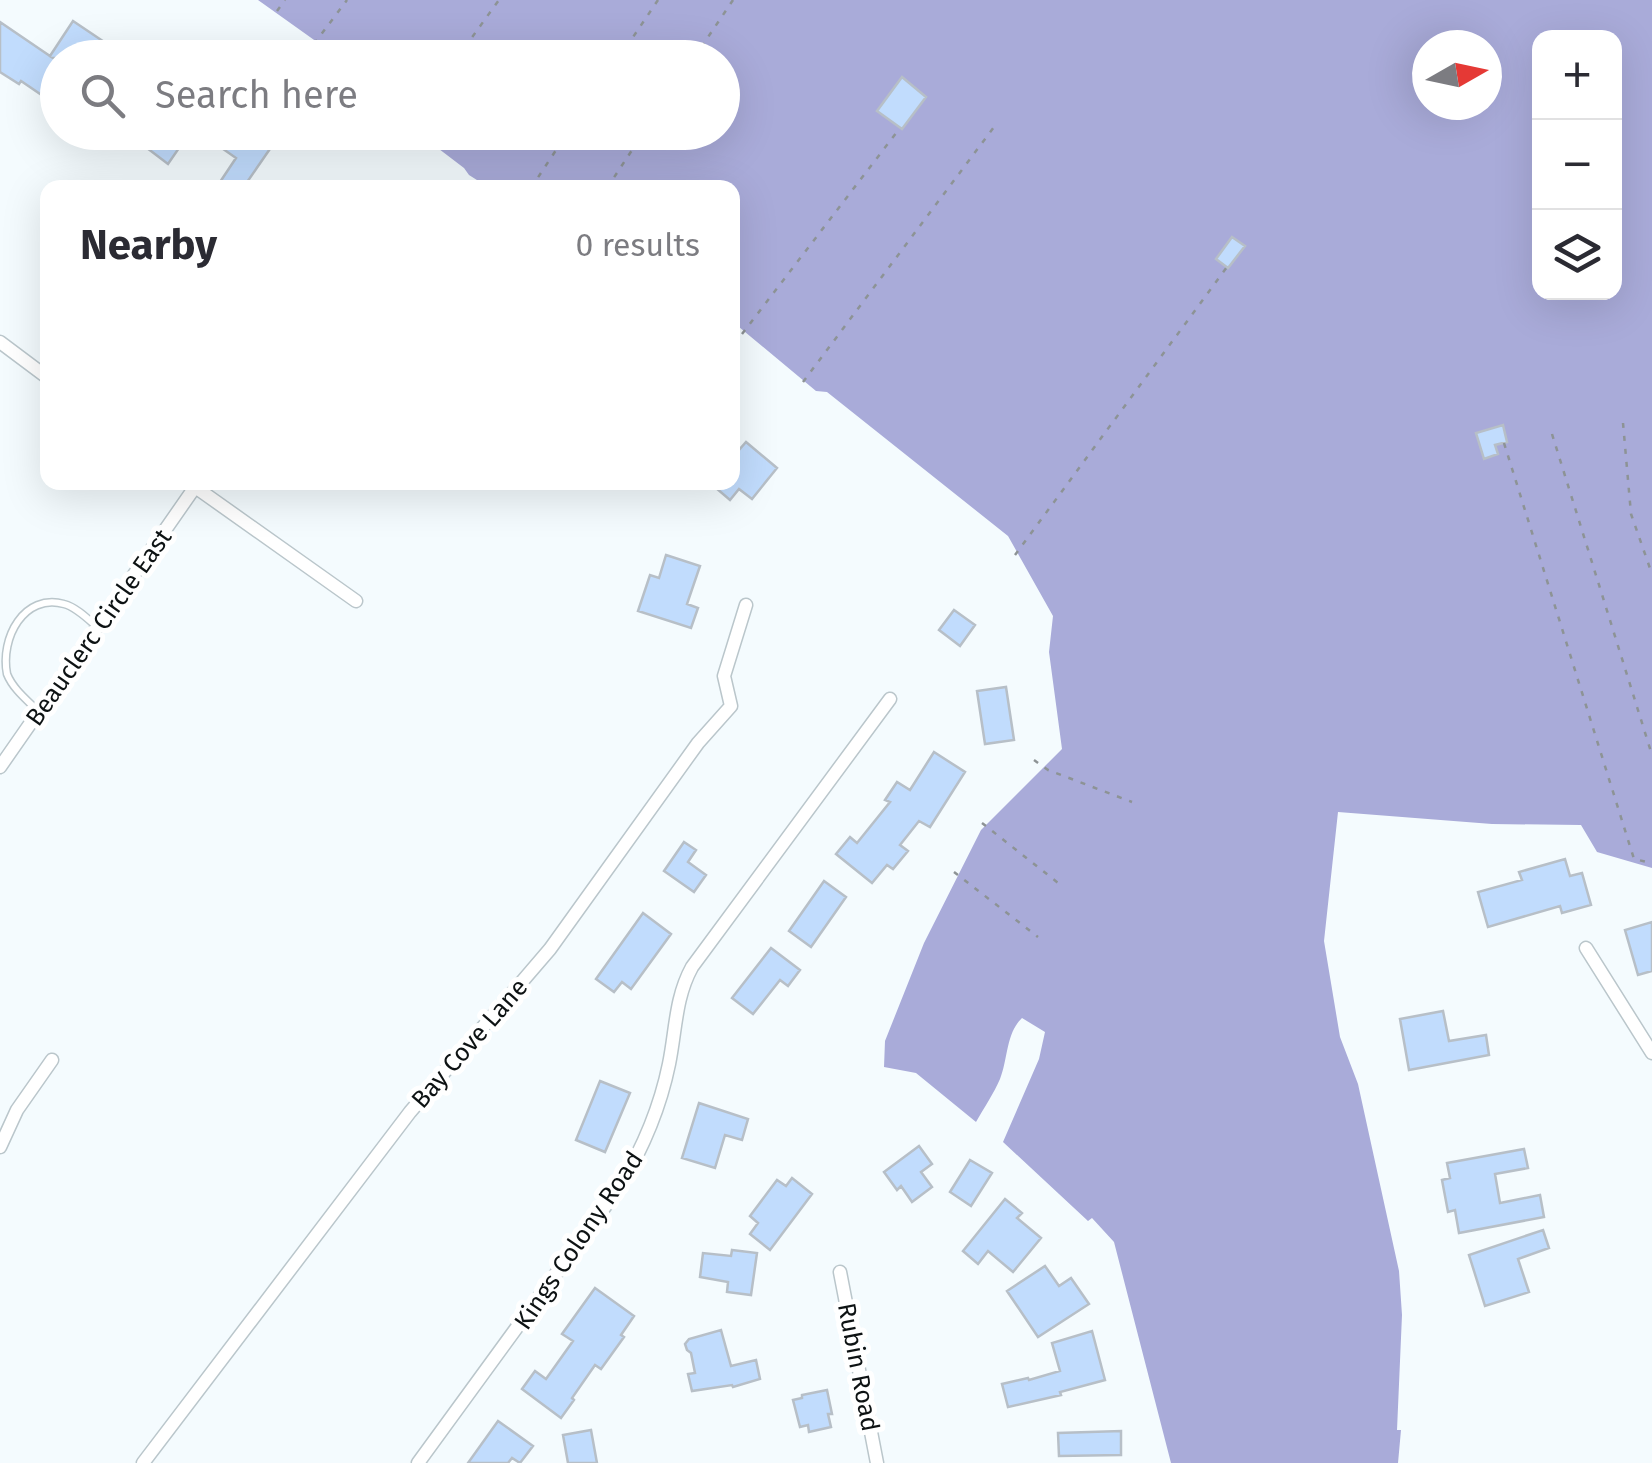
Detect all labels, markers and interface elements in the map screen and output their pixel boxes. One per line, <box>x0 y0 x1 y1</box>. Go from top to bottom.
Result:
north arrow <box>1412 30 1502 120</box>
map controls <box>1532 30 1622 300</box>
button: + <box>1532 30 1622 120</box>
search box <box>40 40 740 150</box>
icon: search <box>75 68 130 123</box>
text: Search here <box>155 72 358 118</box>
button: − <box>1532 120 1622 210</box>
button: layers <box>1532 210 1622 300</box>
text: Nearby <box>80 220 217 270</box>
text: 0 results <box>575 226 700 264</box>
street label: Beauclerc Circle East <box>20 523 179 732</box>
street label: Bay Cove Lane <box>405 973 534 1115</box>
street label: Kings Colony Road <box>508 1146 650 1335</box>
street label: Rubin Road <box>831 1300 885 1434</box>

